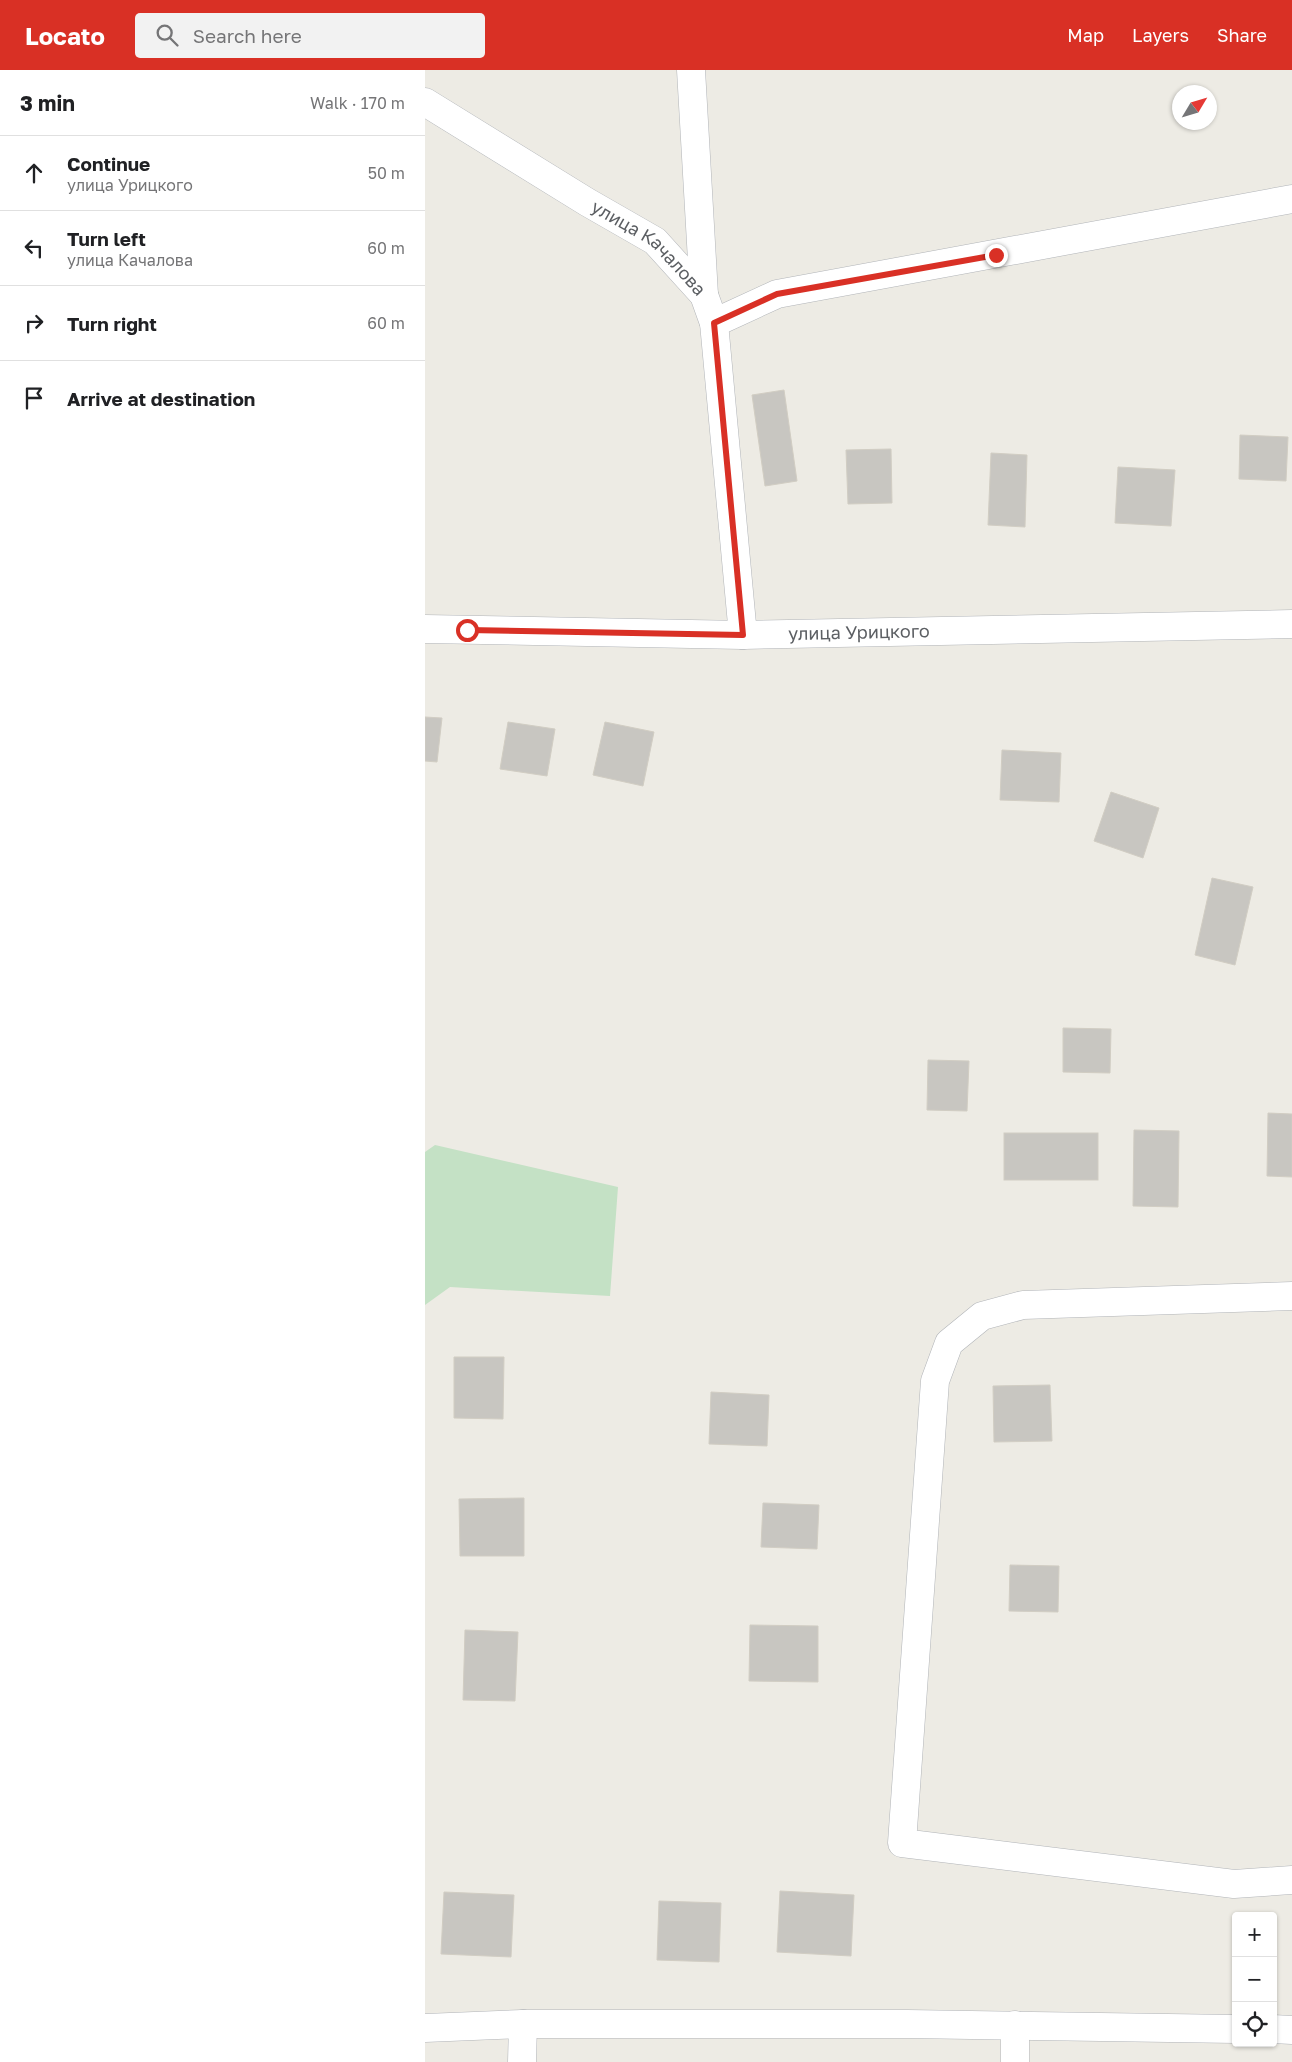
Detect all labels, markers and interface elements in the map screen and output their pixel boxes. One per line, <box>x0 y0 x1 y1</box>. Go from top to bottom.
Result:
search box <box>135 13 485 58</box>
text: Locato <box>25 21 105 50</box>
icon: search <box>153 21 181 49</box>
text: Search here <box>193 24 302 47</box>
text: Map <box>1067 24 1104 46</box>
text: Layers <box>1132 24 1189 46</box>
text: Share <box>1217 24 1267 46</box>
north arrow <box>1172 85 1217 130</box>
text: 3 min <box>20 90 75 116</box>
text: Walk · 170 m <box>310 93 405 113</box>
text: Continue <box>67 152 150 175</box>
icon: ahead <box>20 159 48 187</box>
text: 50 m <box>368 163 405 183</box>
text: улица Урицкого <box>67 175 193 195</box>
street label: улица Качалова <box>588 195 711 300</box>
text: Turn left <box>67 227 146 250</box>
icon: left <box>20 234 48 262</box>
text: 60 m <box>367 238 405 258</box>
route end <box>985 244 1008 267</box>
text: улица Качалова <box>67 250 193 270</box>
icon: right <box>20 309 48 337</box>
text: Turn right <box>67 312 157 335</box>
text: 60 m <box>367 313 405 333</box>
icon: arrive <box>20 384 48 412</box>
text: Arrive at destination <box>67 387 255 410</box>
route start <box>456 619 479 642</box>
street label: улица Урицкого <box>788 619 930 644</box>
map controls <box>1232 1912 1277 2047</box>
button: + <box>1232 1912 1277 1957</box>
button: − <box>1232 1957 1277 2002</box>
button: locate <box>1232 2002 1277 2047</box>

